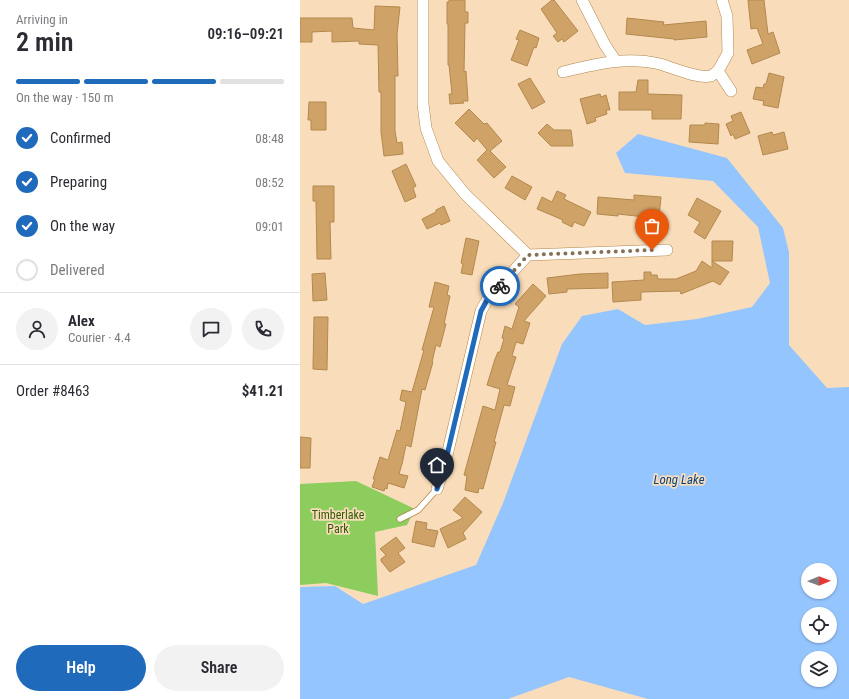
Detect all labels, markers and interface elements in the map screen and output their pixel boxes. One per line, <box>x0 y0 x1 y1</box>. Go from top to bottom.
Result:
text: Arriving in <box>16 12 68 27</box>
text: 09:16–09:21 <box>207 25 284 43</box>
text: 2 min <box>16 27 74 57</box>
text: On the way · 150 m <box>16 90 113 105</box>
icon: check <box>16 127 38 149</box>
text: Confirmed <box>50 129 111 147</box>
text: 08:48 <box>255 131 284 146</box>
icon: check <box>16 171 38 193</box>
text: Preparing <box>50 173 107 191</box>
text: 08:52 <box>255 175 284 190</box>
pin <box>635 209 669 250</box>
icon: check <box>16 215 38 237</box>
icon: bag <box>641 215 663 237</box>
text: On the way <box>50 217 115 235</box>
text: 09:01 <box>255 219 284 234</box>
text: Delivered <box>50 261 105 279</box>
courier <box>480 266 520 306</box>
icon: bike <box>489 275 511 297</box>
button: person <box>16 308 58 350</box>
button: chat <box>190 308 232 350</box>
button: phone <box>242 308 284 350</box>
text: Alex <box>68 312 95 330</box>
text: Courier · 4.4 <box>68 330 131 345</box>
text: Order #8463 <box>16 382 90 400</box>
text: $41.21 <box>242 382 284 400</box>
pin <box>420 448 454 489</box>
icon: home <box>426 454 448 476</box>
water label: Long Lake <box>653 472 705 487</box>
park label: Timberlake Park <box>312 508 365 536</box>
north arrow <box>801 563 837 599</box>
map controls <box>801 563 837 687</box>
button: locate <box>801 607 837 643</box>
button: Help <box>16 645 146 691</box>
button: Share <box>154 645 284 691</box>
button: layers <box>801 651 837 687</box>

